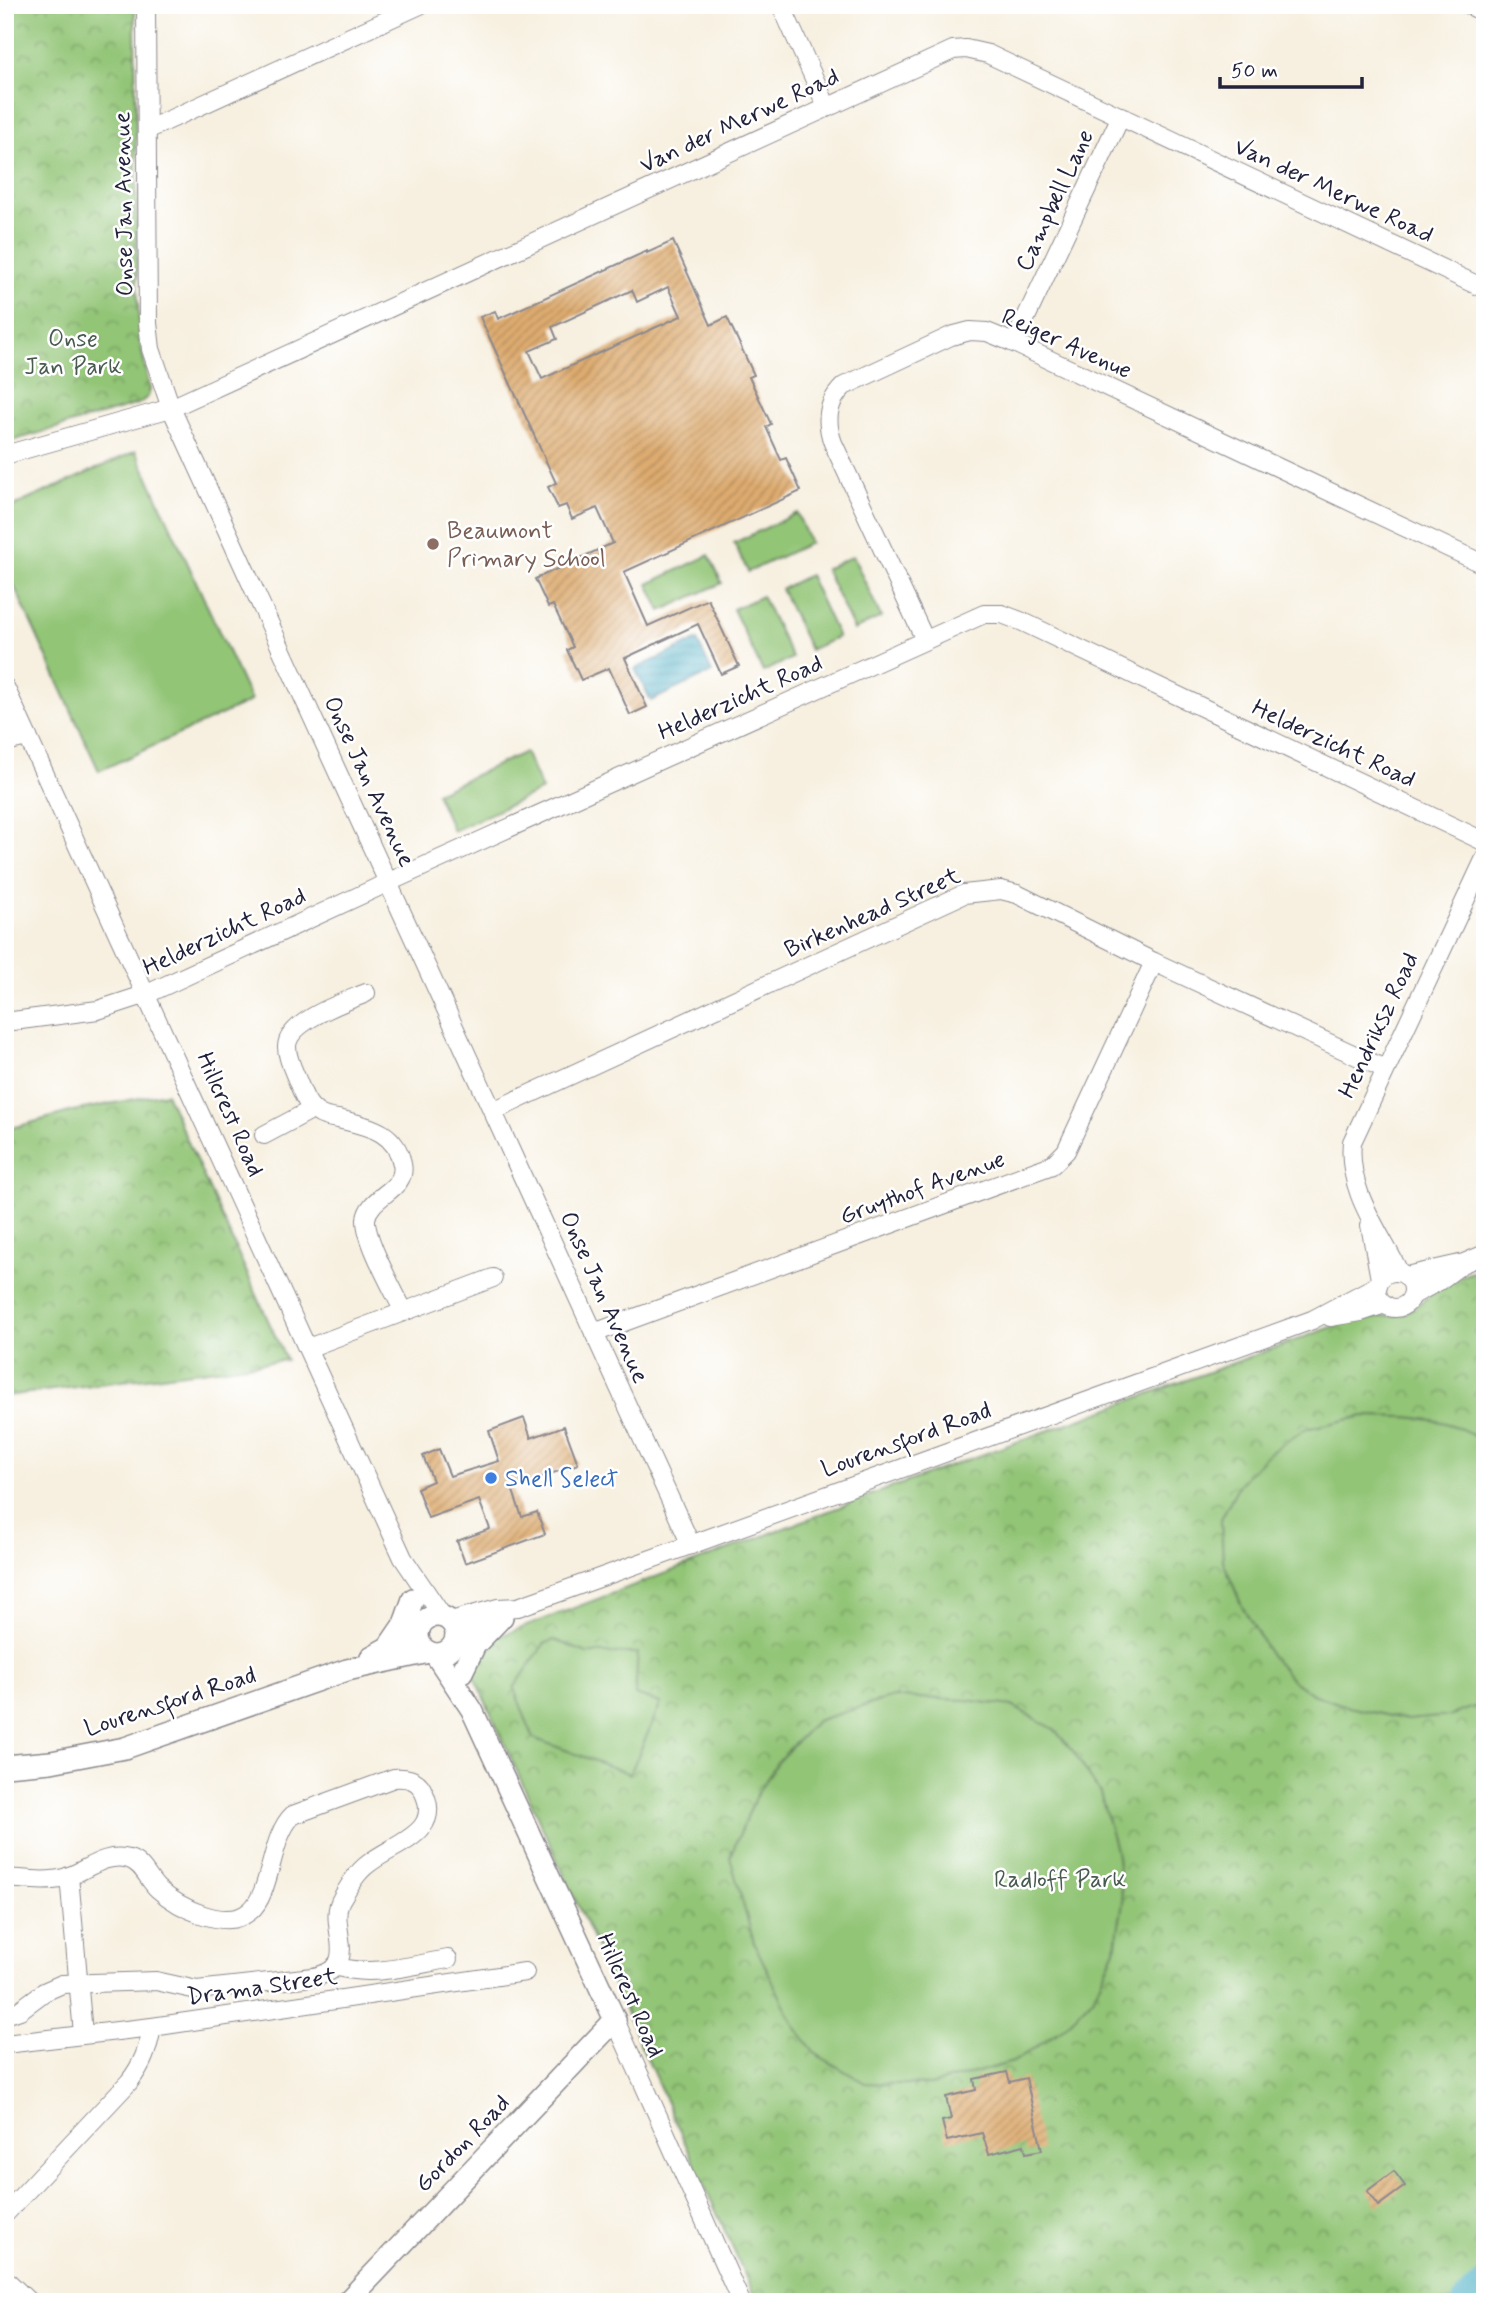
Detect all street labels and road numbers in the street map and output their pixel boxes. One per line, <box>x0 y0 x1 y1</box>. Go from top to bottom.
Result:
street label: Van der Merwe Road <box>635 62 844 181</box>
street label: Onse Jan Avenue <box>107 111 142 297</box>
street label: Campbell Lane <box>1009 125 1102 276</box>
street label: Van der Merwe Road <box>1229 132 1438 251</box>
street label: Reiger Avenue <box>996 302 1136 387</box>
street label: Helderzicht Road <box>653 648 828 749</box>
street label: Onse Jan Avenue <box>316 691 422 872</box>
street label: Helderzicht Road <box>1247 693 1420 796</box>
street label: Birkenhead Street <box>780 861 965 966</box>
street label: Helderzicht Road <box>138 881 311 984</box>
street label: Hendriksz Road <box>1332 948 1427 1103</box>
street label: Hillcrest Road <box>188 1048 271 1182</box>
street label: Gruythof Avenue <box>836 1144 1009 1233</box>
street label: Onse Jan Avenue <box>552 1207 655 1388</box>
street label: Lourensford Road <box>817 1395 996 1487</box>
street label: Lourensford Road <box>81 1660 261 1747</box>
street label: Hillcrest Road <box>588 1929 671 2063</box>
street label: Drama Street <box>185 1962 340 2013</box>
street label: Gordon Road <box>409 2089 517 2200</box>

